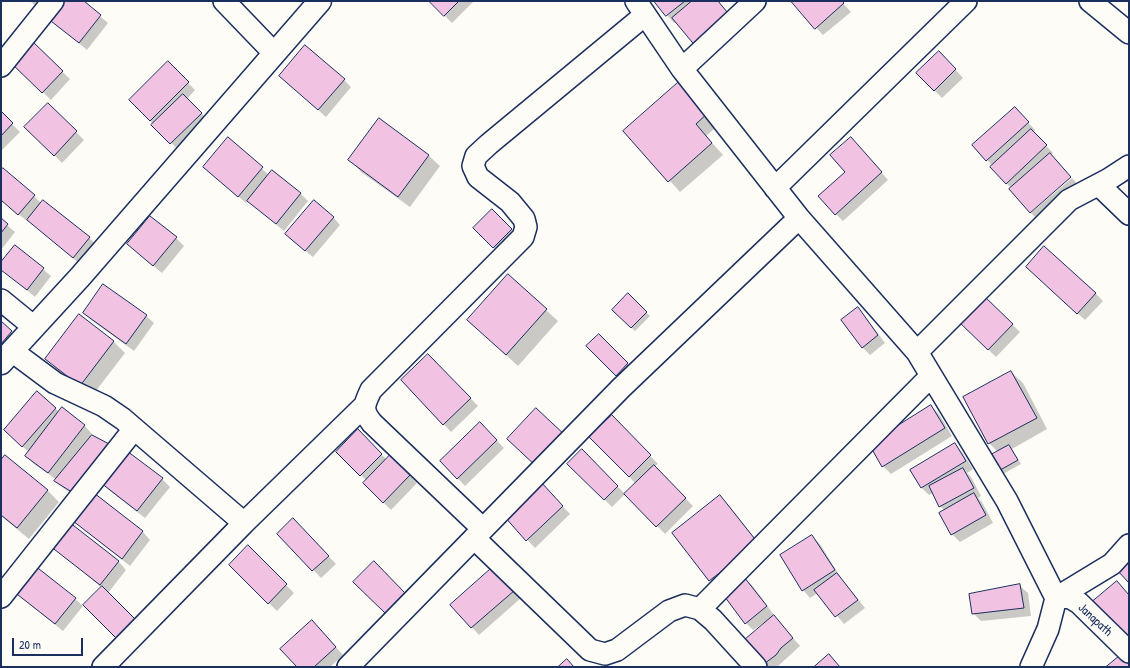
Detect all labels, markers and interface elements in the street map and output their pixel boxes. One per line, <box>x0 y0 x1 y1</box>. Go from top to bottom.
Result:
street label: Janapath <box>1075 600 1115 640</box>
scale bar <box>14 630 85 656</box>
text: 20 m <box>19 636 41 653</box>

